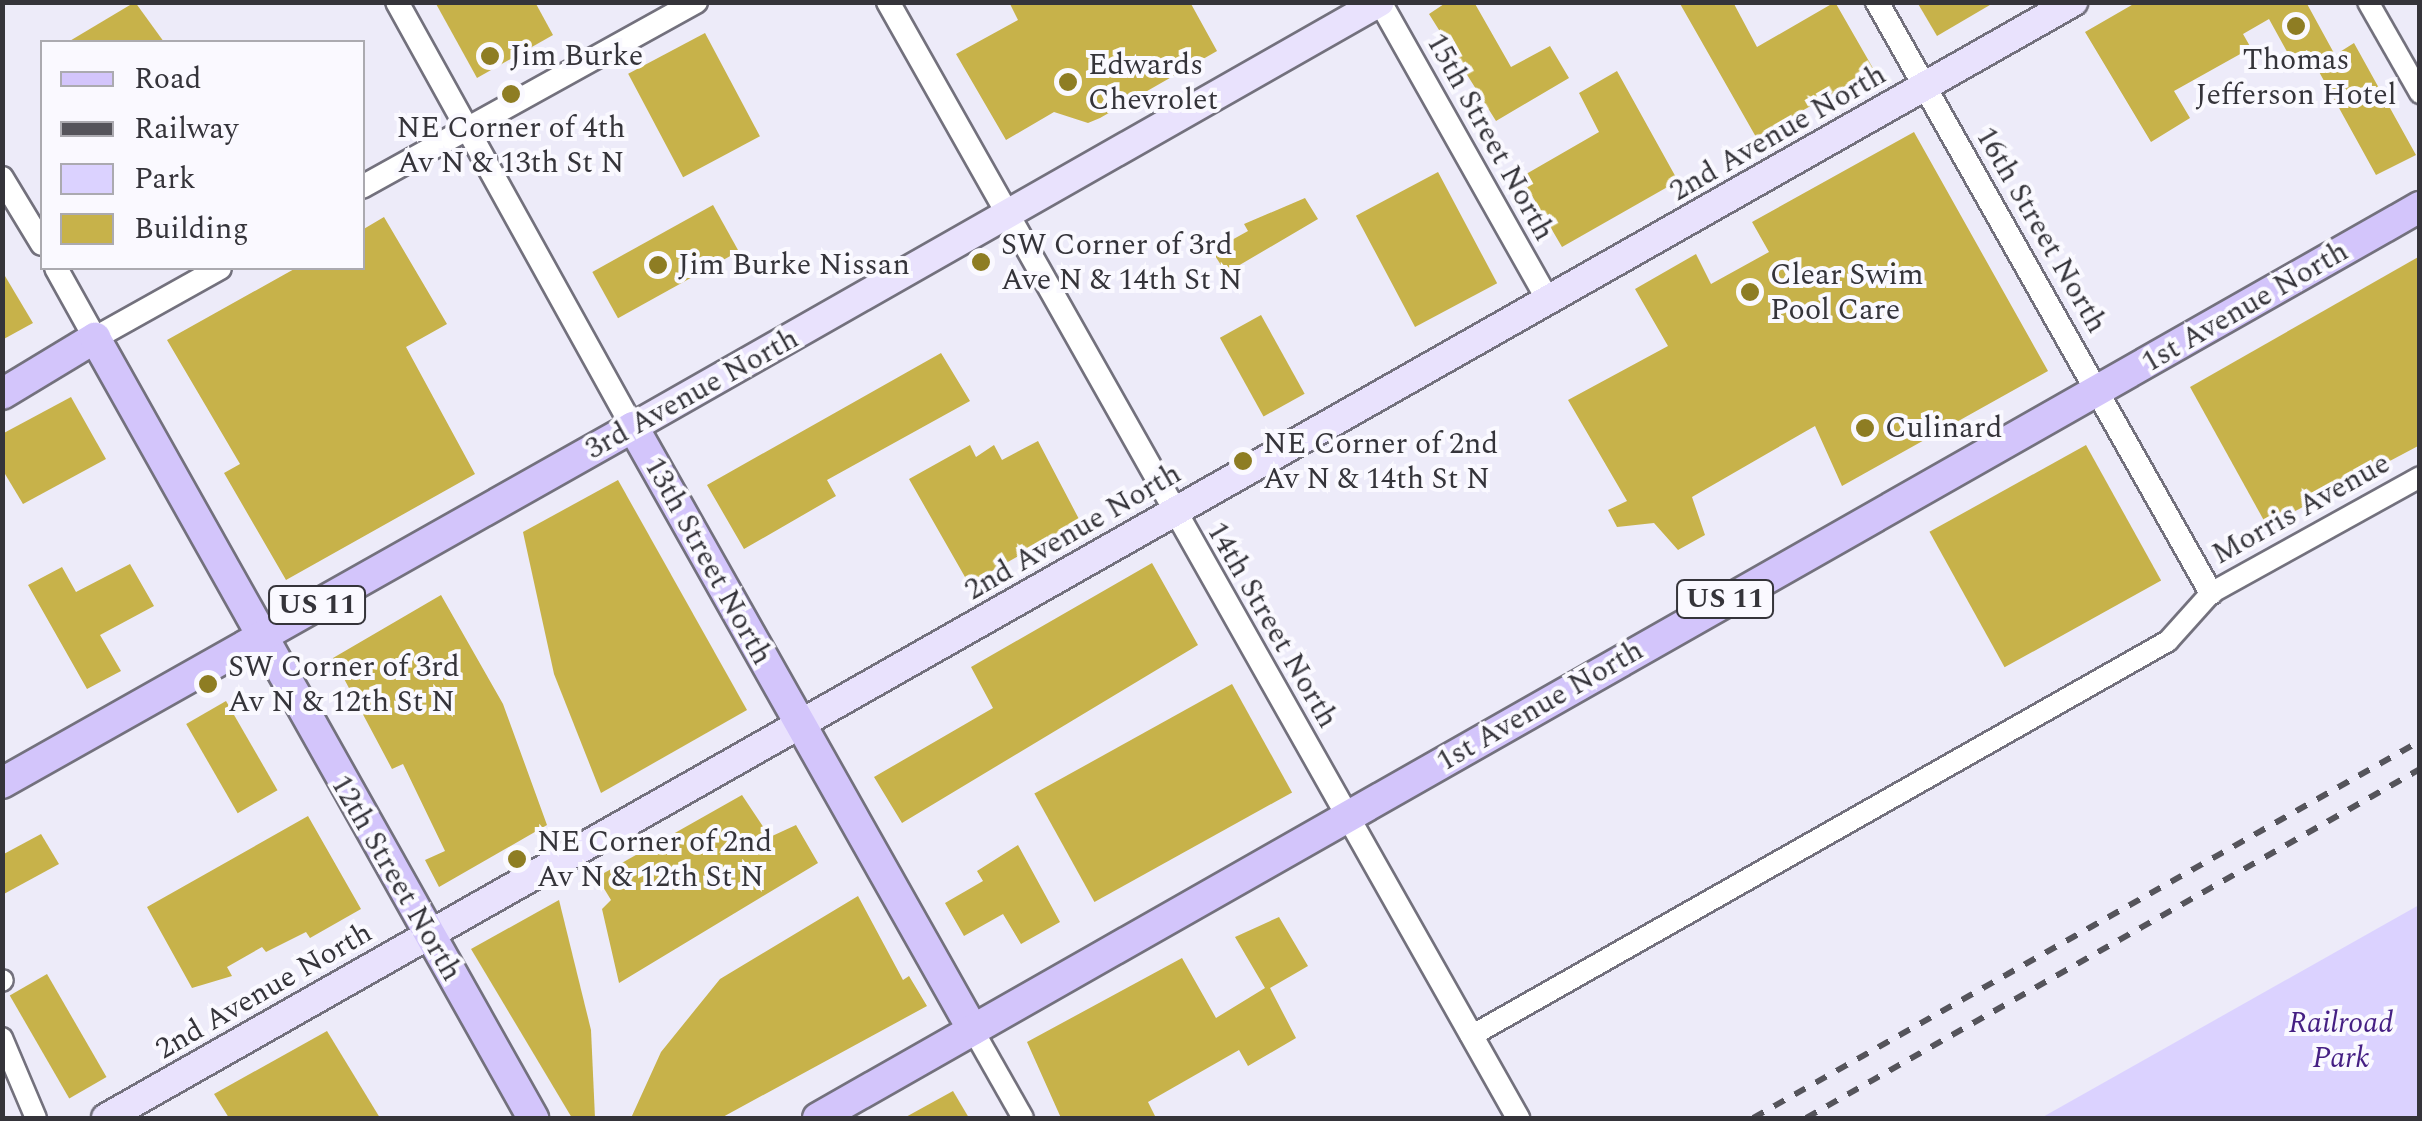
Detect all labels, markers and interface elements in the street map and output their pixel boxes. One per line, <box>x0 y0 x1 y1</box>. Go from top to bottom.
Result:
marker: Thomas Jefferson Hotel <box>2285 15 2307 37</box>
street label: 15th Street North <box>1418 27 1562 247</box>
place label: Jim Burke <box>510 38 643 74</box>
legend <box>40 40 365 270</box>
place label: Thomas Jefferson Hotel <box>2195 42 2397 112</box>
marker: Jim Burke <box>479 45 501 67</box>
place label: Edwards Chevrolet <box>1088 47 1218 118</box>
text: Road <box>134 56 202 102</box>
street label: 2nd Avenue North <box>1664 57 1892 209</box>
marker: Edwards Chevrolet <box>1057 71 1079 93</box>
marker: NE Corner of 4th Av N & 13th St N <box>500 83 522 105</box>
text: Railway <box>134 106 239 152</box>
place label: NE Corner of 4th Av N & 13th St N <box>396 110 626 180</box>
street label: 16th Street North <box>1967 121 2115 339</box>
text: Park <box>134 156 196 202</box>
text: Building <box>134 206 249 252</box>
place label: SW Corner of 3rd Ave N & 14th St N <box>1001 227 1242 298</box>
street label: 1st Avenue North <box>2135 233 2355 381</box>
place label: Jim Burke Nissan <box>678 247 910 283</box>
marker: SW Corner of 3rd Ave N & 14th St N <box>970 251 992 273</box>
marker: Jim Burke Nissan <box>647 254 669 276</box>
place label: Clear Swim Pool Care <box>1770 257 1924 328</box>
marker: Clear Swim Pool Care <box>1739 281 1761 303</box>
street label: 3rd Avenue North <box>579 321 805 467</box>
place label: Culinard <box>1885 410 2002 446</box>
marker: Culinard <box>1854 417 1876 439</box>
place label: NE Corner of 2nd Av N & 14th St N <box>1263 426 1498 496</box>
street label: Morris Avenue <box>2206 445 2396 573</box>
marker: NE Corner of 2nd Av N & 14th St N <box>1232 450 1254 472</box>
street label: 13th Street North <box>636 451 780 671</box>
street label: 2nd Avenue North <box>959 456 1187 608</box>
street label: 14th Street North <box>1198 516 1346 734</box>
road number: US 11 <box>1675 576 1775 622</box>
road number: US 11 <box>267 582 367 628</box>
street label: 1st Avenue North <box>1430 632 1650 780</box>
place label: SW Corner of 3rd Av N & 12th St N <box>228 649 460 720</box>
marker: SW Corner of 3rd Av N & 12th St N <box>197 673 219 695</box>
street label: 12th Street North <box>322 769 470 987</box>
place label: NE Corner of 2nd Av N & 12th St N <box>537 824 772 894</box>
marker: NE Corner of 2nd Av N & 12th St N <box>506 848 528 870</box>
street label: 2nd Avenue North <box>150 915 378 1067</box>
park label: Railroad Park <box>2289 1005 2393 1076</box>

